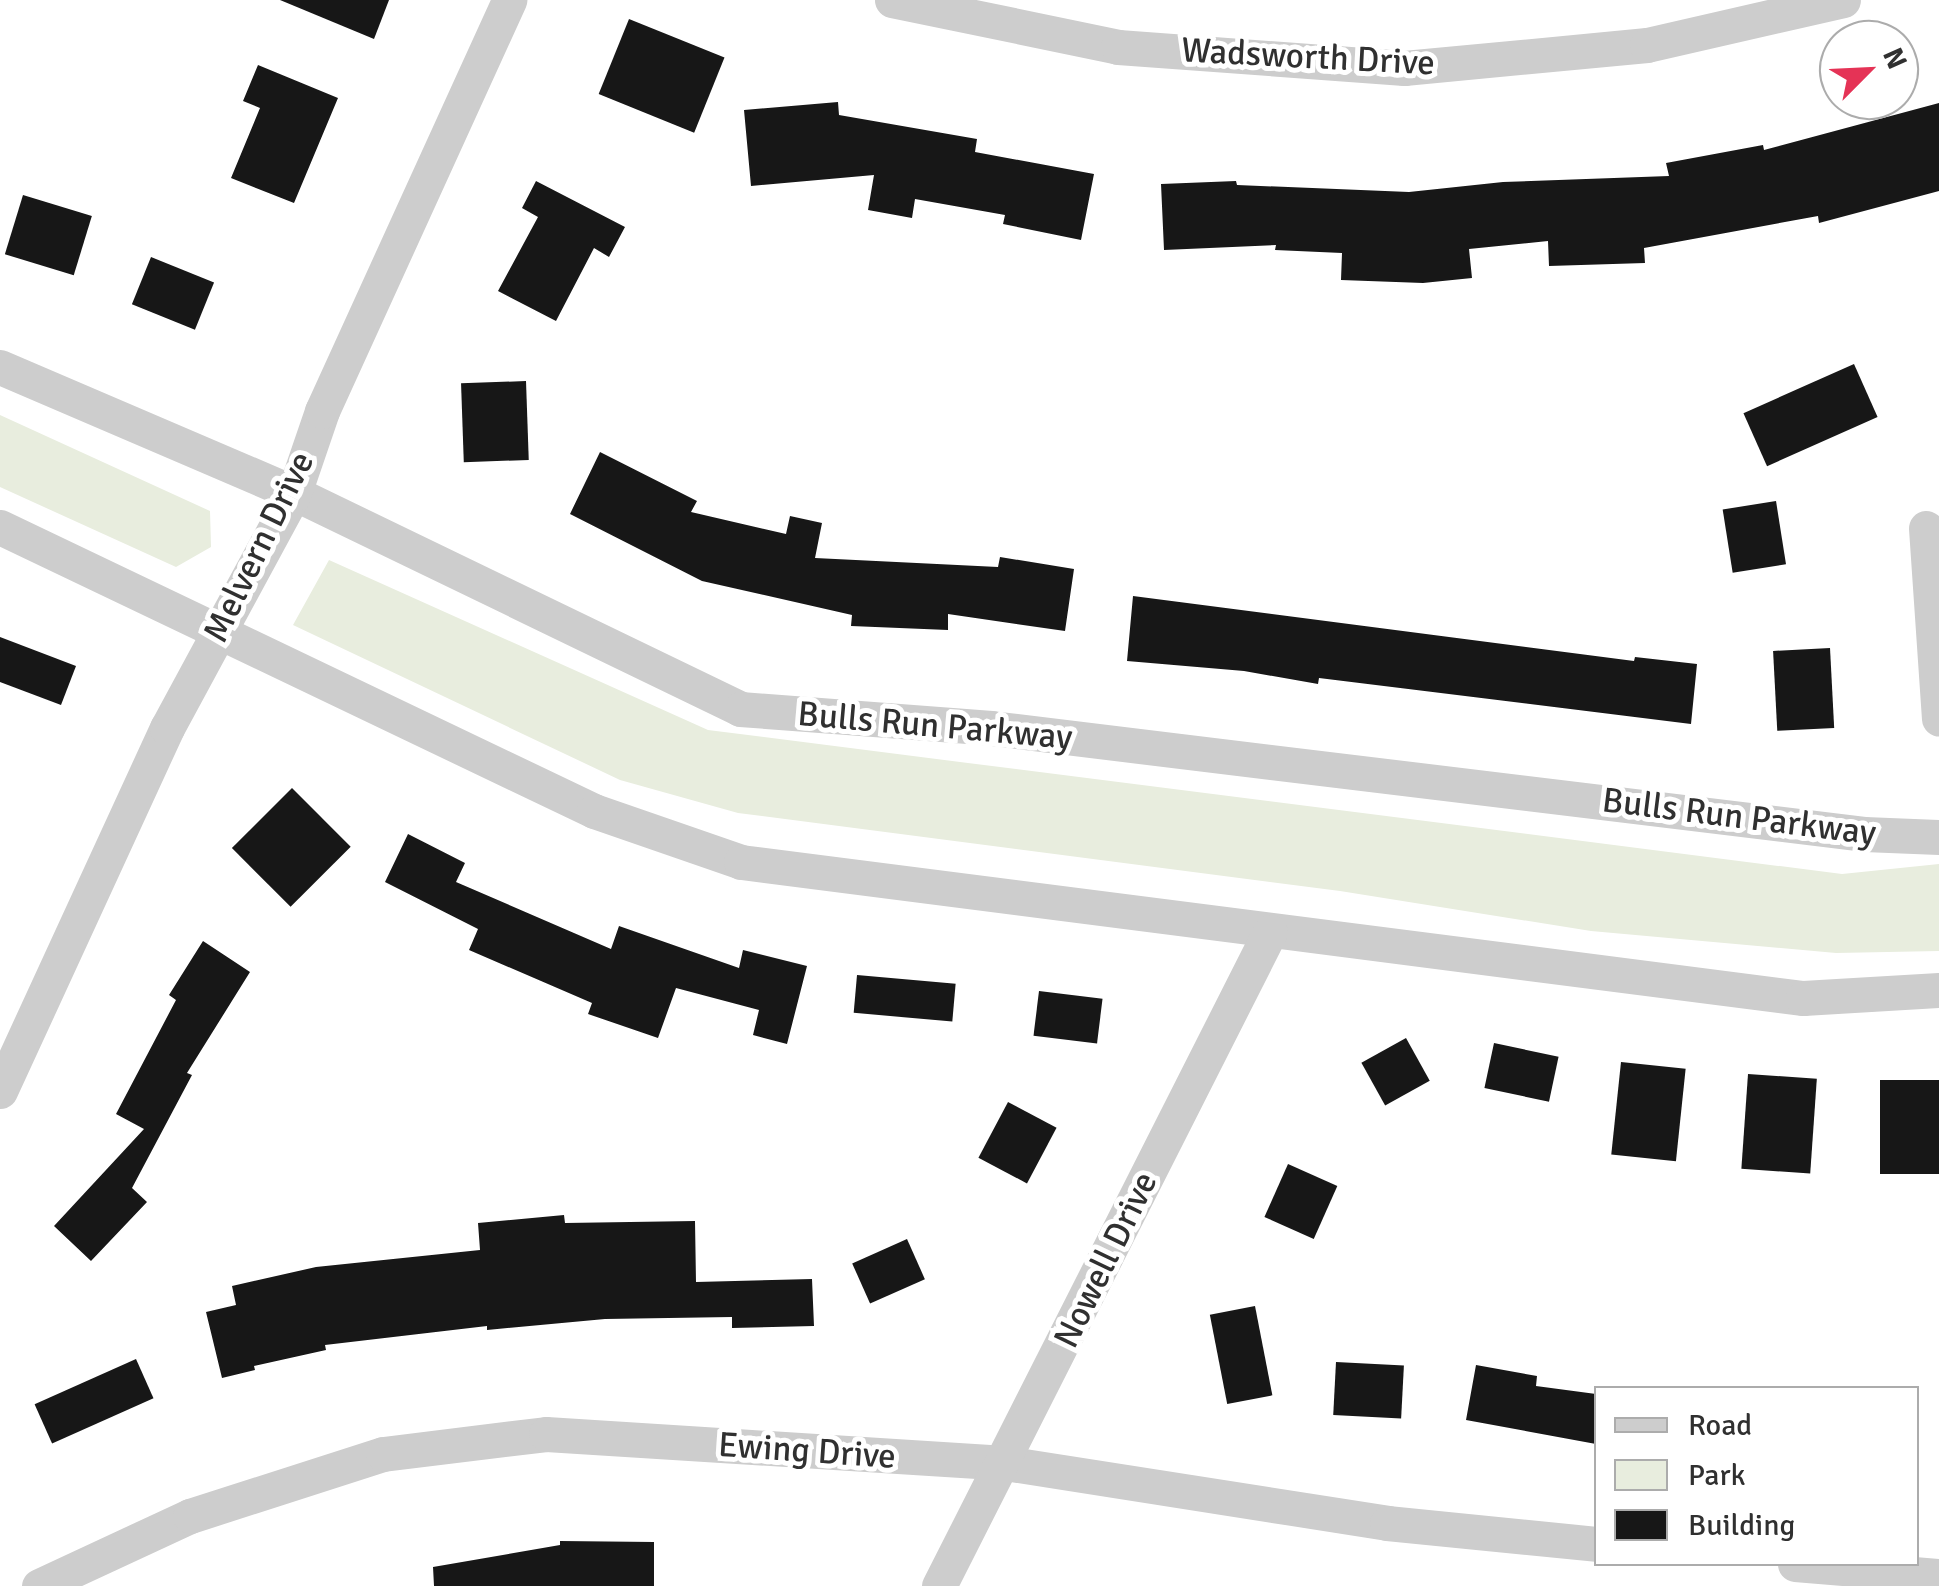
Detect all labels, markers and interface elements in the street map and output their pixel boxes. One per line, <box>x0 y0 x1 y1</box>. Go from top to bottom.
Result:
north arrow <box>1819 20 1919 120</box>
street label: Wadsworth Drive <box>1180 29 1436 85</box>
text: N <box>1875 43 1914 74</box>
street label: Melvern Drive <box>195 445 323 649</box>
street label: Bulls Run Parkway <box>796 693 1074 759</box>
street label: Bulls Run Parkway <box>1600 779 1878 855</box>
street label: Nowell Drive <box>1045 1165 1167 1355</box>
legend <box>1594 1386 1919 1566</box>
text: Road <box>1688 1407 1752 1444</box>
street label: Ewing Drive <box>717 1424 897 1478</box>
text: Park <box>1688 1457 1746 1494</box>
text: Building <box>1688 1507 1795 1544</box>

